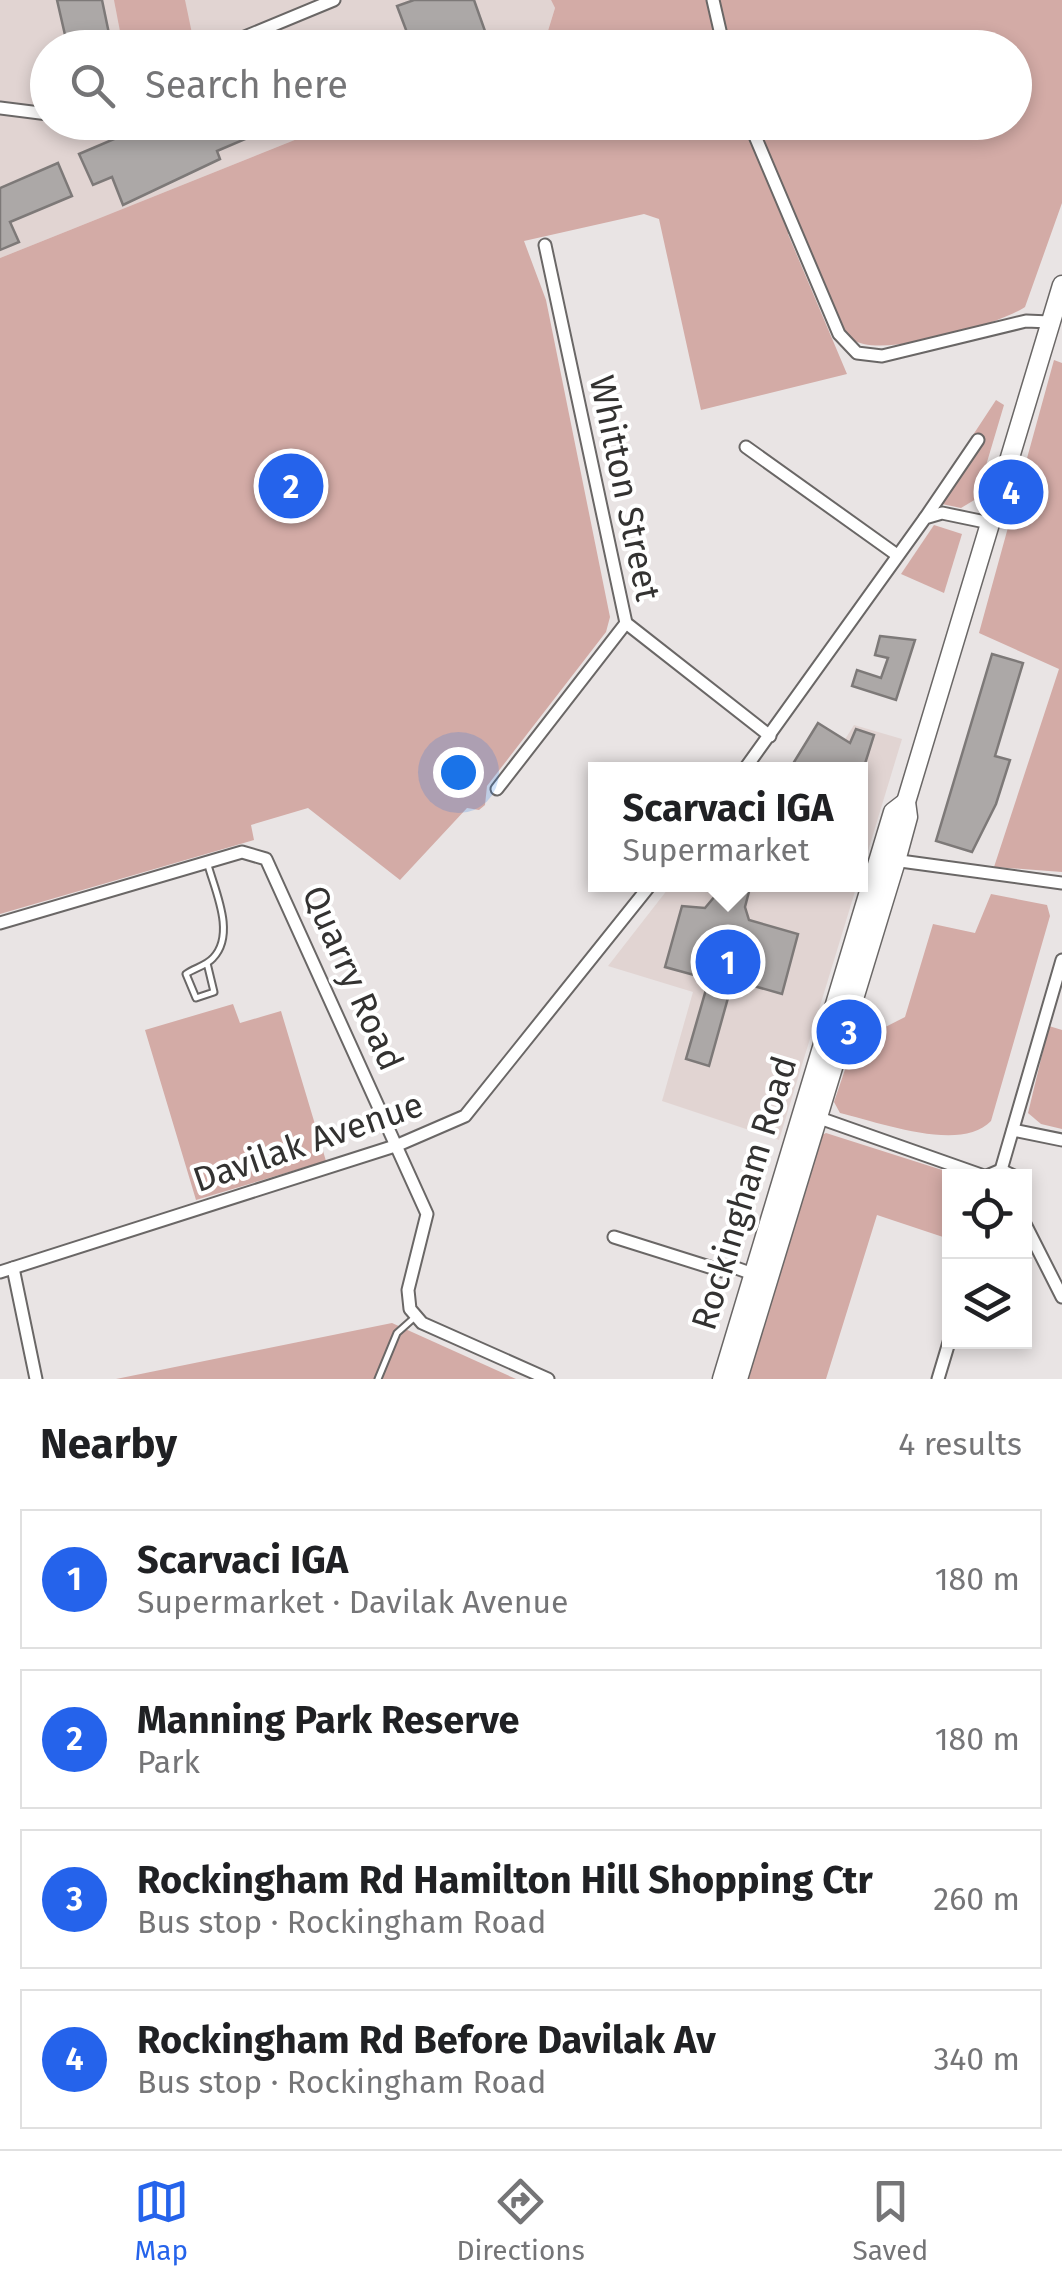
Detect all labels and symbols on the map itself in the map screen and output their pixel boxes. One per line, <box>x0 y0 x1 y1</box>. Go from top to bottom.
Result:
street label: Whitton Street <box>581 372 669 605</box>
pin: 2 <box>258 448 324 524</box>
pin: 4 <box>978 454 1044 530</box>
your location <box>433 747 484 798</box>
street label: Quarry Road <box>294 879 412 1077</box>
pin: 1 <box>696 924 760 1000</box>
pin: 3 <box>816 994 882 1070</box>
street label: Rockingham Road <box>682 1051 806 1335</box>
street label: Davilak Avenue <box>188 1083 428 1201</box>

